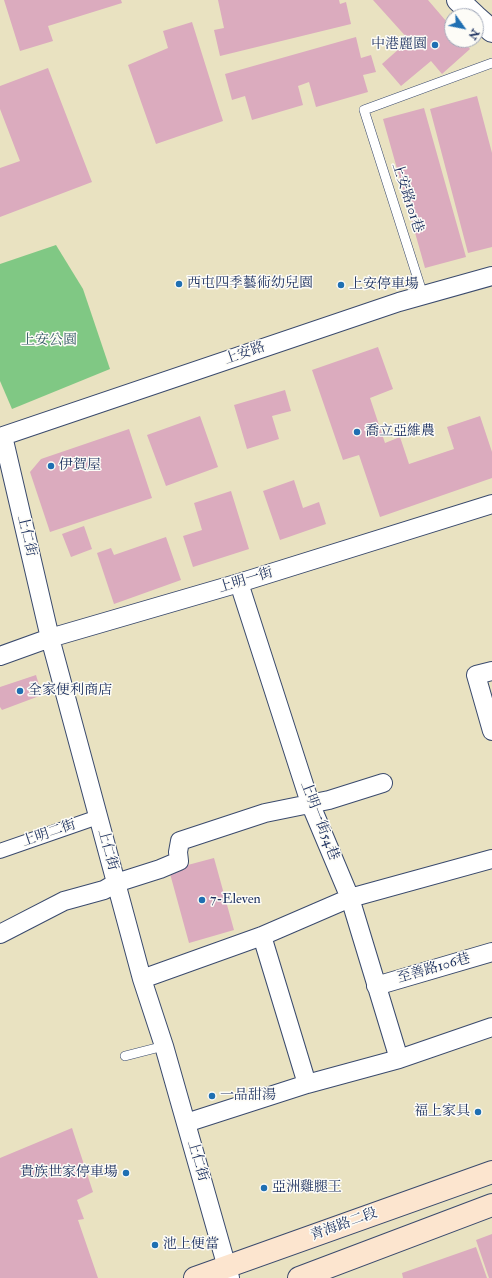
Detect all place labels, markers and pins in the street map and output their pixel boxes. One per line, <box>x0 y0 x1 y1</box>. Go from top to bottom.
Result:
place label: 中港麗園 <box>371 37 427 53</box>
marker: 中港麗園 <box>430 40 440 50</box>
place label: 西屯四季藝術幼兒園 <box>187 276 313 292</box>
place label: 上安停車場 <box>349 277 419 293</box>
marker: 西屯四季藝術幼兒園 <box>174 279 184 289</box>
marker: 上安停車場 <box>336 280 346 290</box>
place label: 喬立亞維農 <box>365 424 435 440</box>
marker: 喬立亞維農 <box>352 427 362 437</box>
place label: 伊賀屋 <box>59 458 101 474</box>
marker: 伊賀屋 <box>46 461 56 471</box>
place label: 全家便利商店 <box>28 683 112 699</box>
marker: 全家便利商店 <box>15 686 25 696</box>
place label: 7-Eleven <box>210 892 261 908</box>
marker: 7-Eleven <box>197 895 207 905</box>
place label: 一品甜湯 <box>220 1088 276 1104</box>
marker: 一品甜湯 <box>207 1091 217 1101</box>
place label: 福上家具 <box>414 1104 470 1120</box>
marker: 福上家具 <box>473 1107 483 1117</box>
place label: 貴族世家停車場 <box>20 1165 118 1181</box>
marker: 貴族世家停車場 <box>121 1168 131 1178</box>
place label: 亞洲雞腿王 <box>272 1180 342 1196</box>
marker: 亞洲雞腿王 <box>259 1183 269 1193</box>
place label: 池上便當 <box>163 1237 219 1253</box>
marker: 池上便當 <box>150 1240 160 1250</box>

